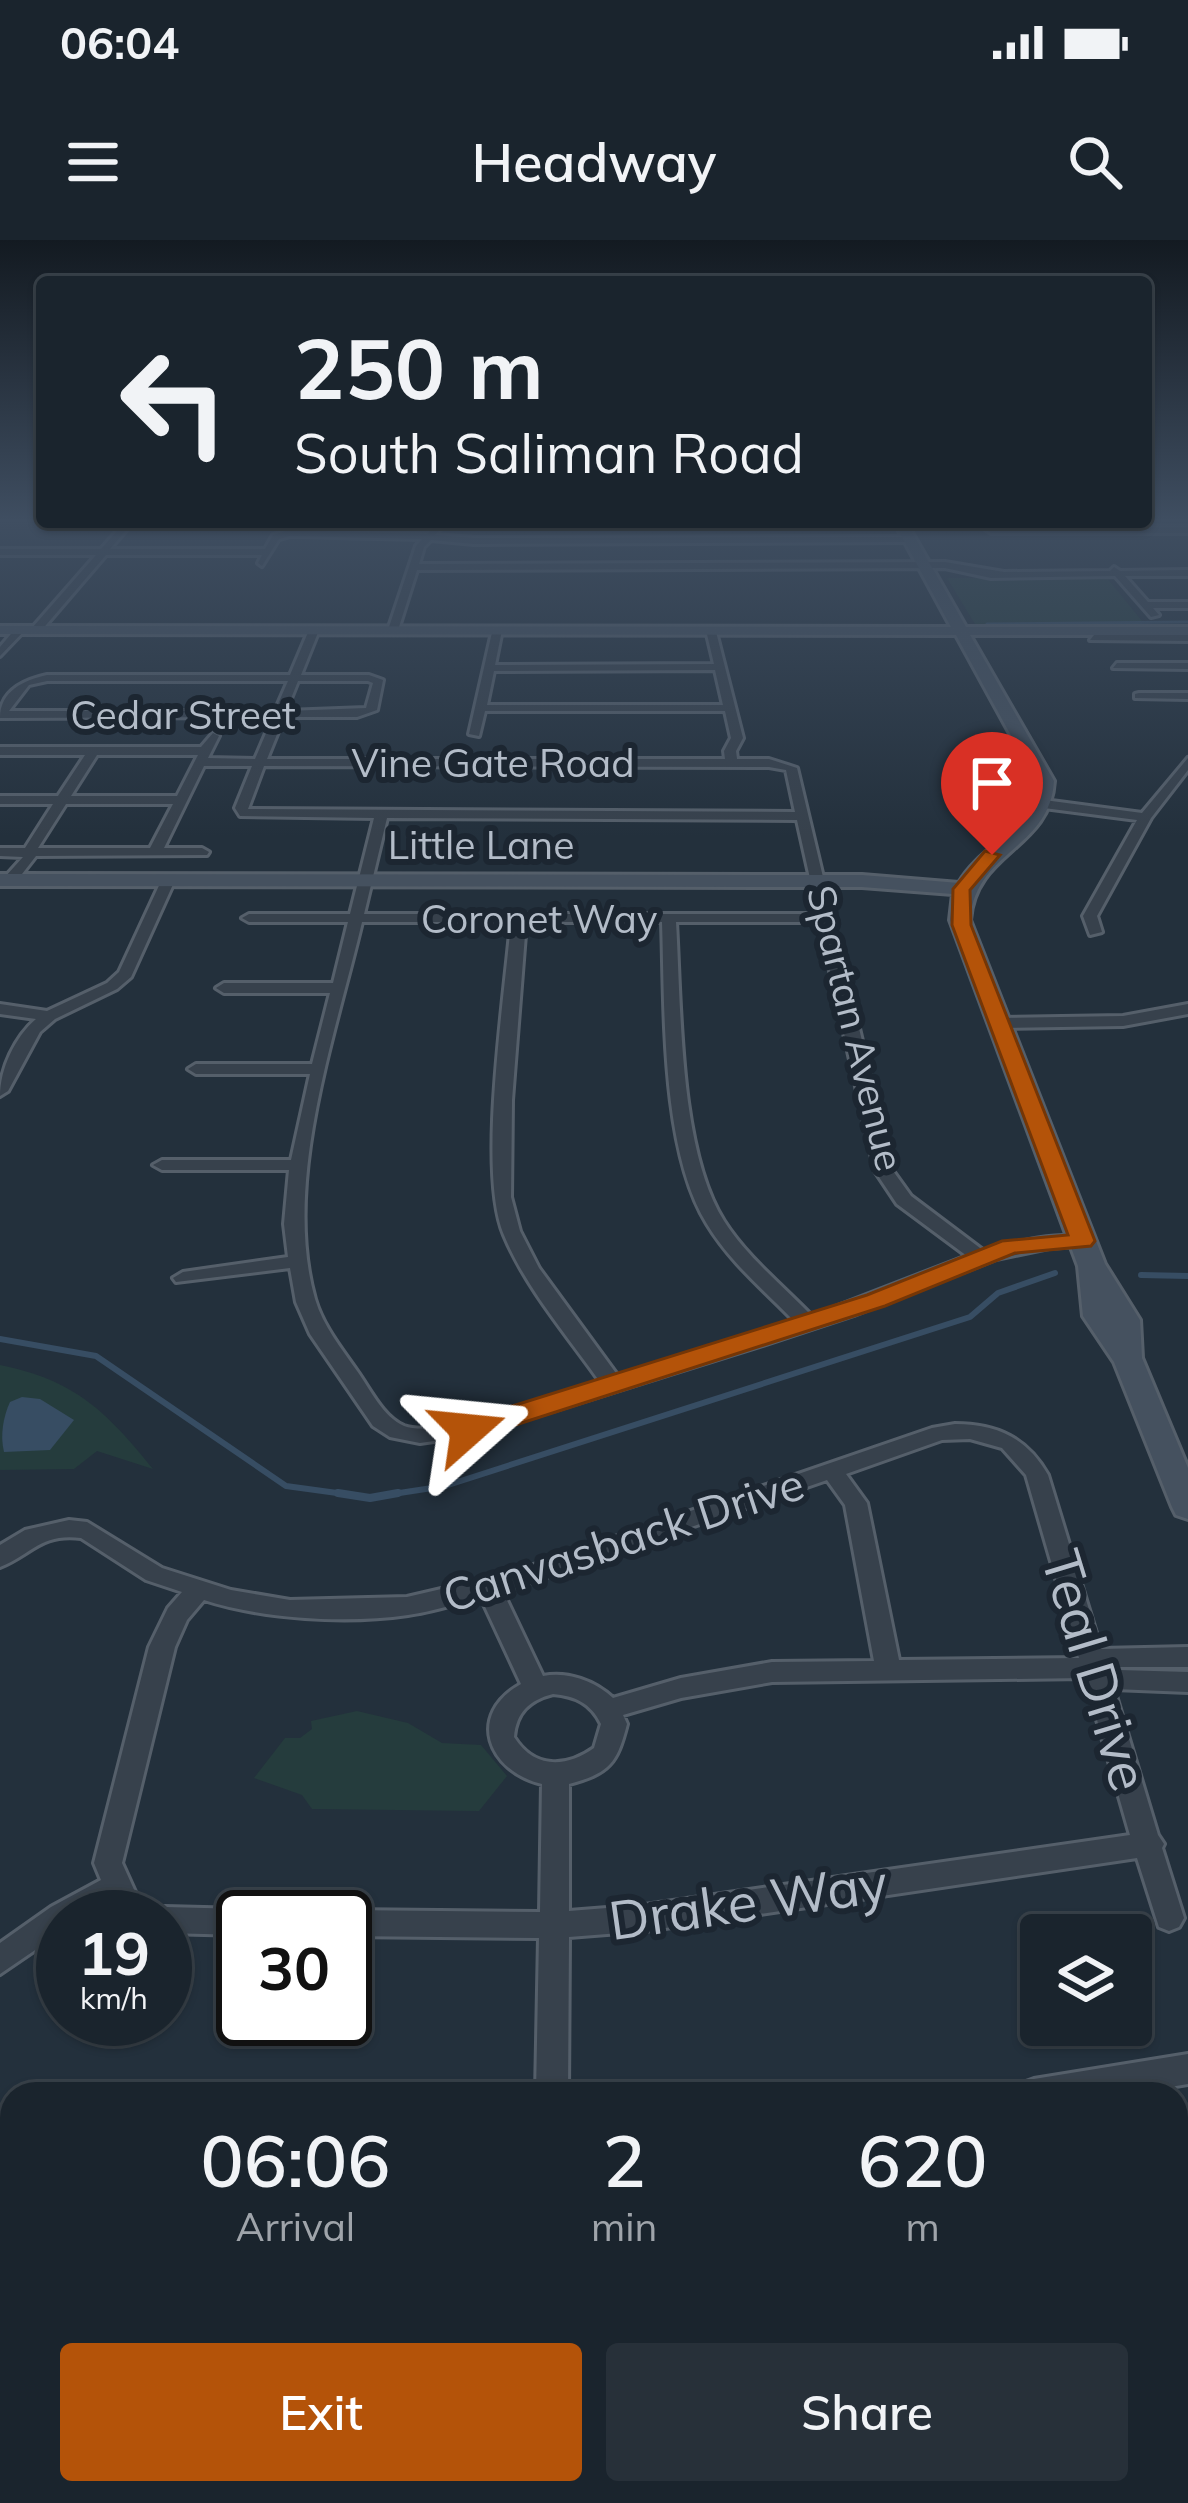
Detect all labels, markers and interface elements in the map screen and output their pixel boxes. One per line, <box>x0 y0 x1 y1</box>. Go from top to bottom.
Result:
text: 06:04 <box>60 14 179 70</box>
text: Headway <box>471 128 717 196</box>
icon: menu <box>60 129 126 195</box>
icon: search <box>1062 129 1128 195</box>
text: 250 m <box>294 315 544 420</box>
icon: left <box>96 324 252 480</box>
text: South Saliman Road <box>294 419 804 487</box>
street label: Cedar Street <box>70 690 296 739</box>
pin <box>941 732 1043 855</box>
street label: Vine Gate Road <box>351 738 635 787</box>
icon: arrive <box>959 750 1025 816</box>
street label: Little Lane <box>388 820 574 869</box>
street label: Spartan Avenue <box>797 880 915 1176</box>
street label: Coronet Way <box>421 894 658 943</box>
position arrow <box>405 1367 531 1493</box>
street label: Canvasback Drive <box>436 1454 810 1624</box>
street label: Teal Drive <box>1027 1542 1165 1798</box>
street label: Drake Way <box>604 1848 892 1954</box>
speed limit sign: 30 <box>216 1890 372 2046</box>
map controls <box>1020 1914 1152 2046</box>
button: layers <box>1020 1914 1152 2046</box>
text: 19 <box>78 1915 150 1990</box>
text: km/h <box>80 1979 148 2017</box>
text: 06:06 <box>201 2115 390 2205</box>
text: 2 <box>603 2115 646 2205</box>
text: 620 <box>858 2115 987 2205</box>
text: Arrival <box>236 2202 355 2251</box>
text: min <box>591 2202 657 2251</box>
text: m <box>906 2202 940 2251</box>
button: Exit <box>60 2343 582 2481</box>
button: Share <box>606 2343 1128 2481</box>

